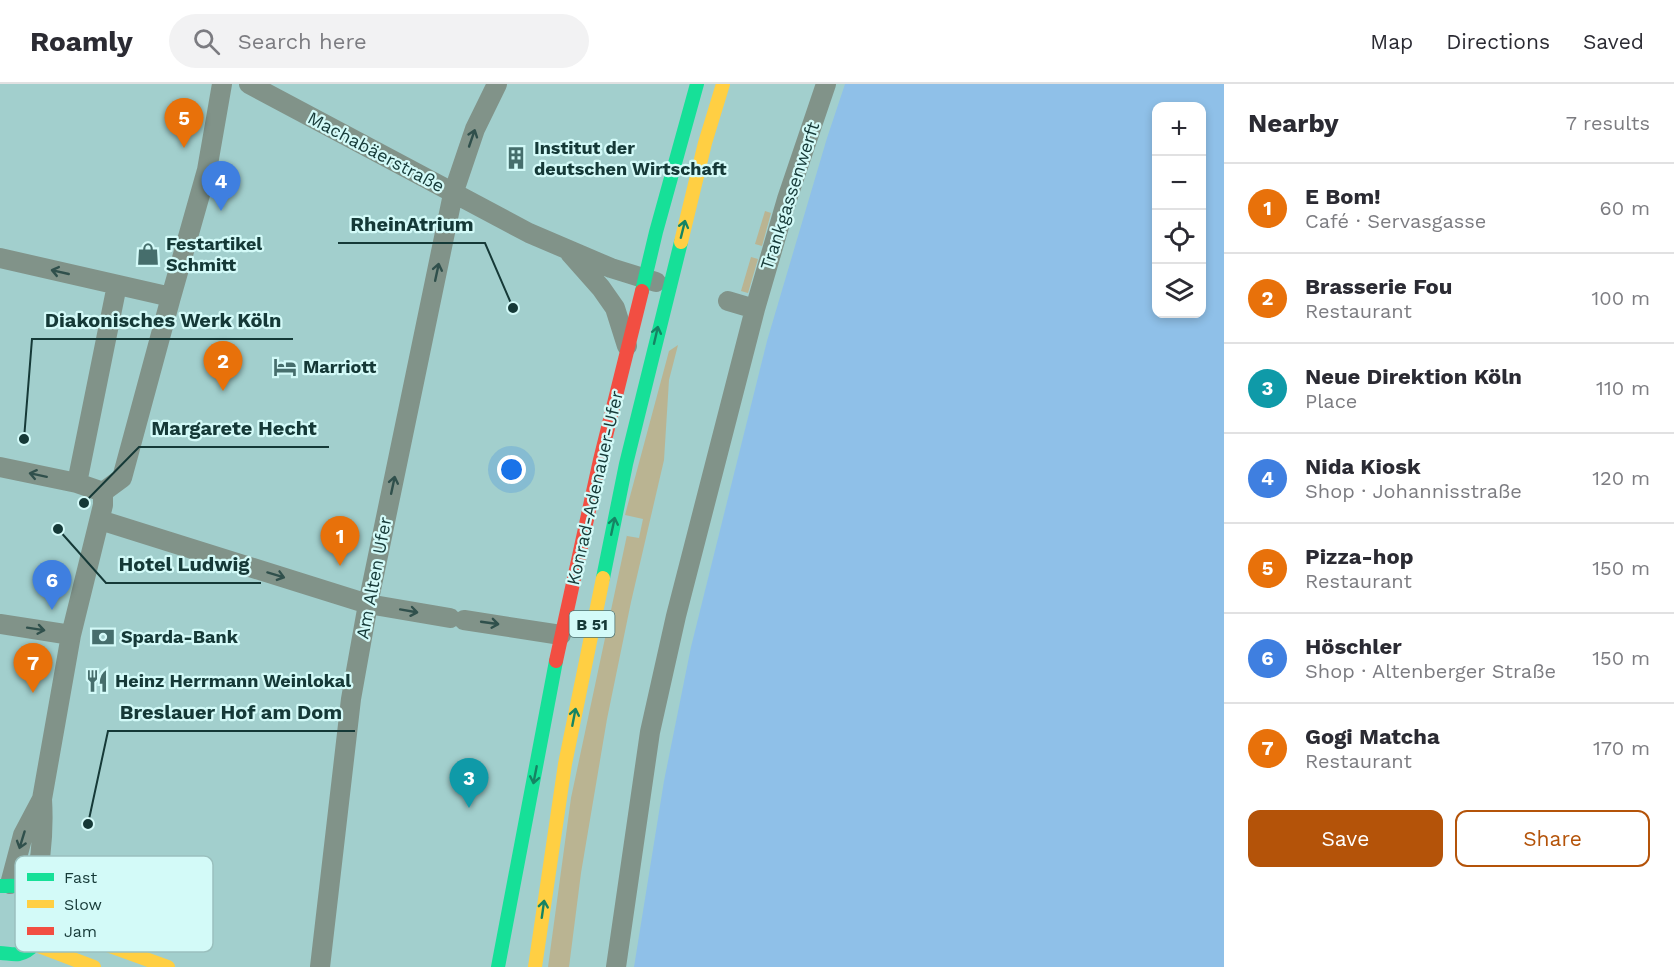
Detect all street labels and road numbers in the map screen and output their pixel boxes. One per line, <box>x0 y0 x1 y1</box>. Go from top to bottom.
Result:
street label: Machabäerstraße <box>304 107 448 196</box>
street label: Trankgassenwerft <box>756 119 824 273</box>
street label: Konrad-Adenauer-Ufer <box>562 389 627 587</box>
street label: Am Alten Ufer <box>351 515 396 641</box>
road number: B 51 <box>570 611 614 637</box>

